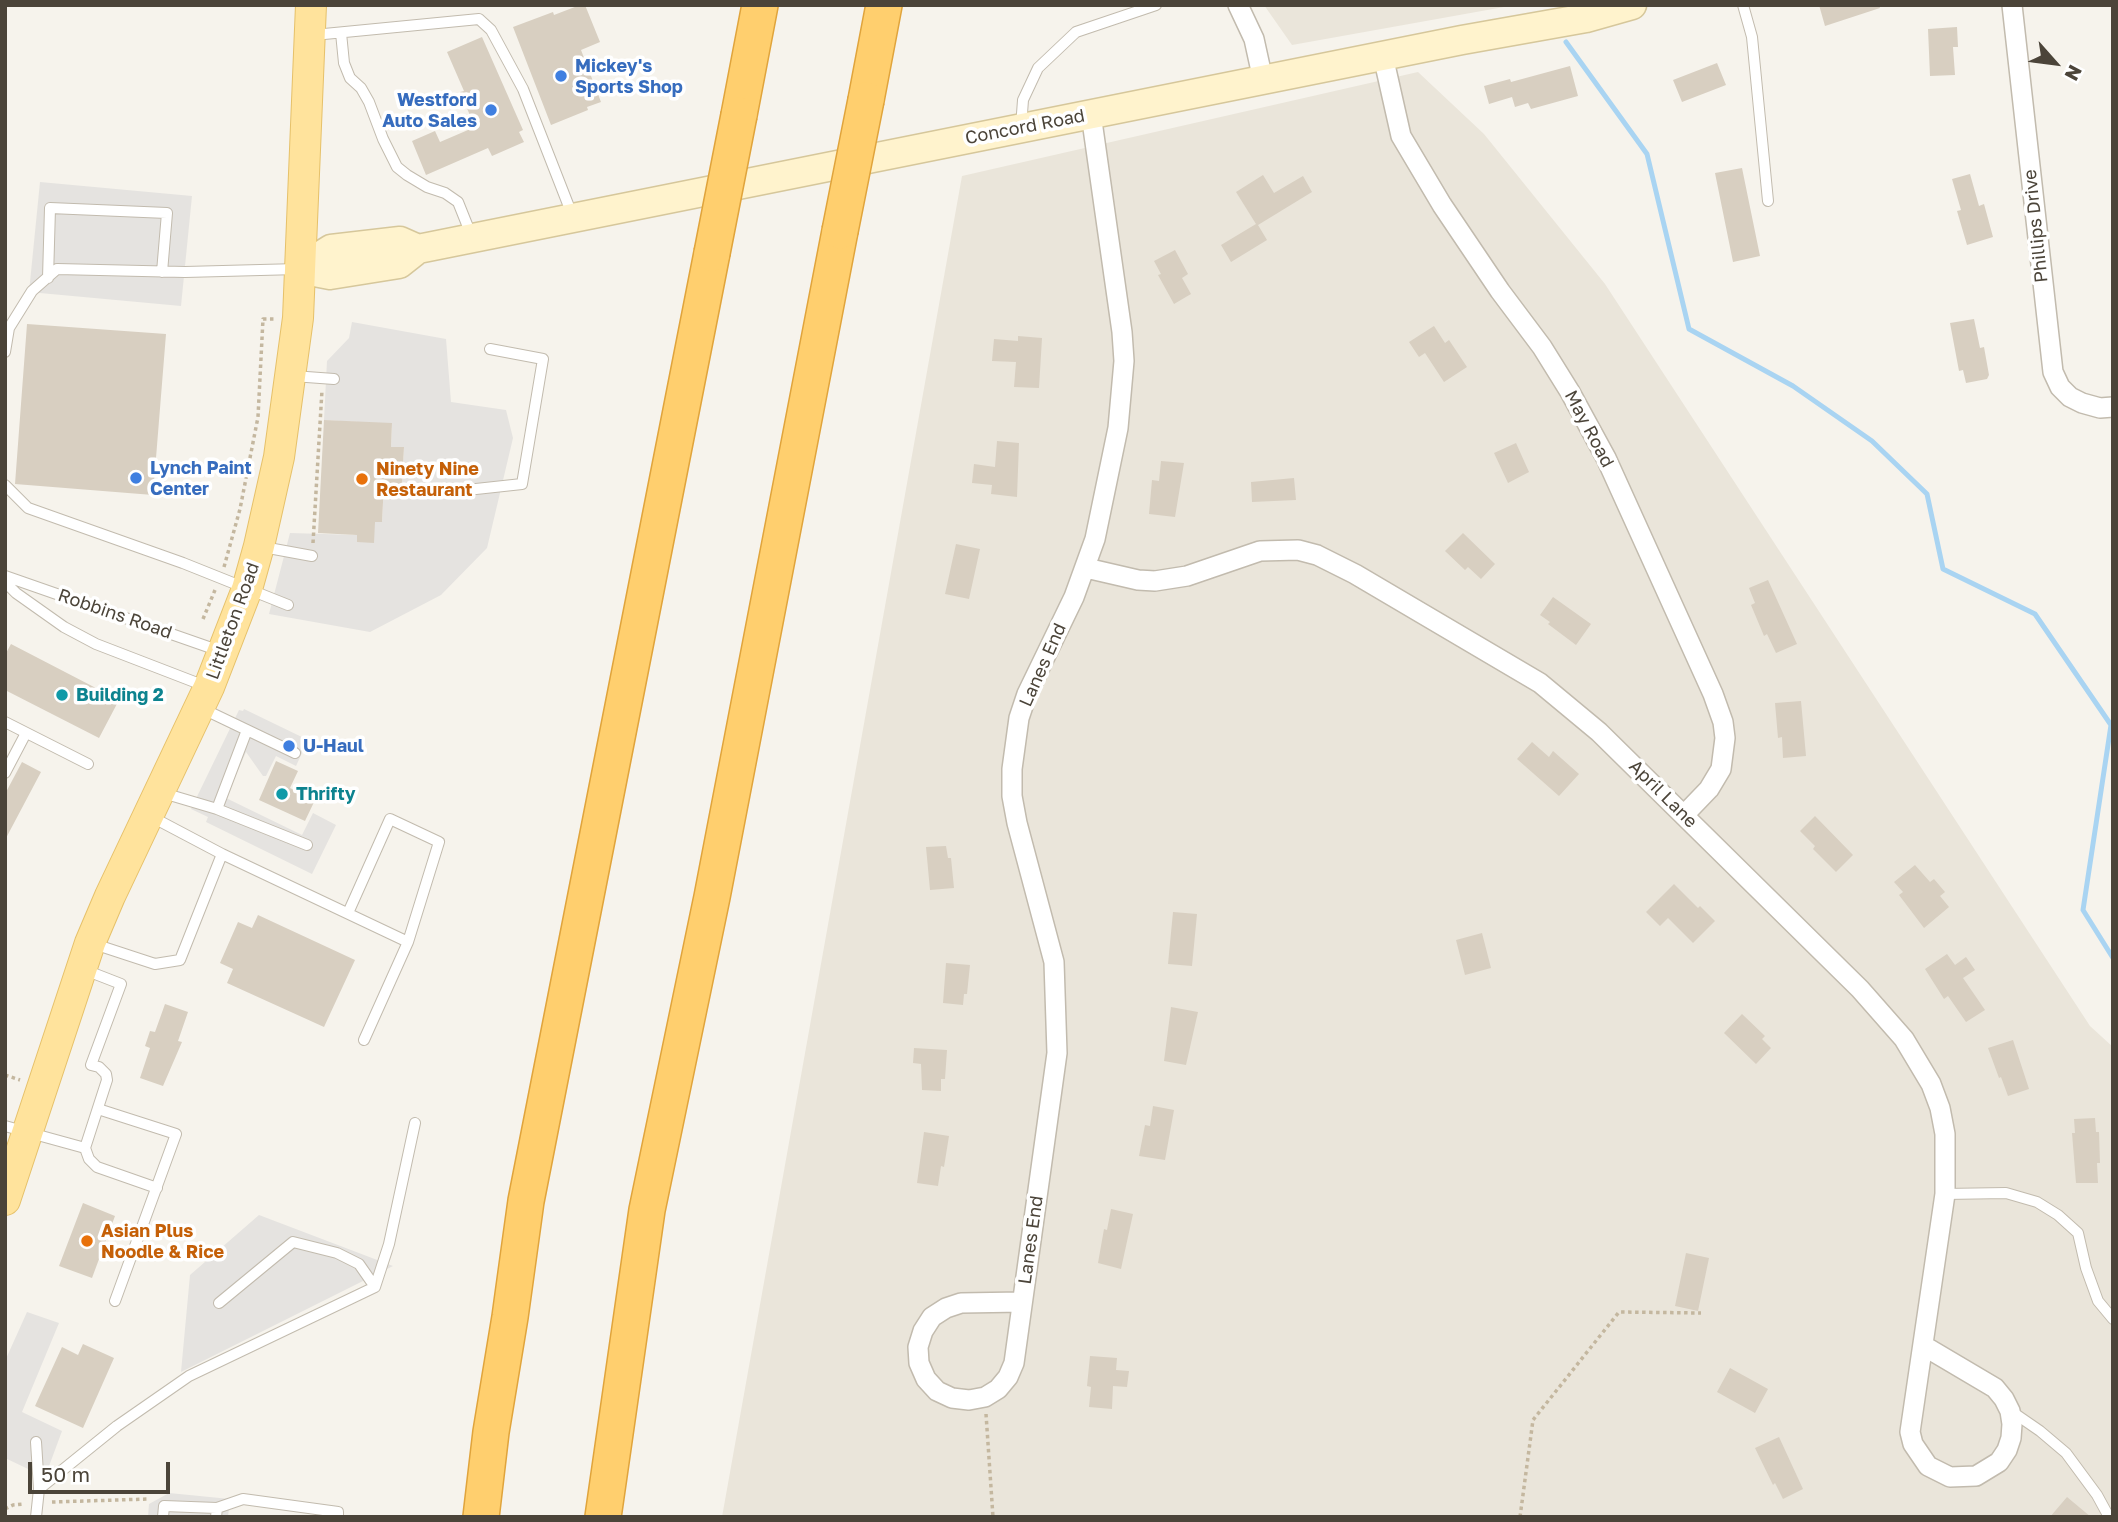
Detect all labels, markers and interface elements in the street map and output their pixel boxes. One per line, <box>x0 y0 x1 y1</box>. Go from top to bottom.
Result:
north arrow <box>2020 28 2090 98</box>
place label: Mickey's Sports Shop <box>575 55 683 98</box>
text: N <box>2060 61 2088 85</box>
marker: Mickey's Sports Shop <box>553 68 569 84</box>
place label: Westford Auto Sales <box>382 89 477 132</box>
marker: Westford Auto Sales <box>483 102 499 118</box>
street label: Concord Road <box>963 105 1087 149</box>
street label: Phillips Drive <box>2019 168 2053 284</box>
street label: May Road <box>1560 387 1618 471</box>
place label: Lynch Paint Center <box>150 457 252 500</box>
place label: Ninety Nine Restaurant <box>376 458 479 500</box>
marker: Lynch Paint Center <box>128 470 144 486</box>
marker: Ninety Nine Restaurant <box>354 471 370 487</box>
street label: Littleton Road <box>202 560 264 682</box>
street label: Robbins Road <box>55 584 175 644</box>
street label: Lanes End <box>1015 620 1071 710</box>
place label: Building 2 <box>76 684 164 706</box>
marker: Building 2 <box>54 687 70 703</box>
place label: U-Haul <box>303 735 364 757</box>
marker: U-Haul <box>281 738 297 754</box>
street label: April Lane <box>1624 755 1702 833</box>
place label: Thrifty <box>296 783 356 805</box>
marker: Thrifty <box>274 786 290 802</box>
street label: Lanes End <box>1014 1194 1048 1286</box>
place label: Asian Plus Noodle & Rice <box>101 1220 224 1262</box>
marker: Asian Plus Noodle & Rice <box>79 1233 95 1249</box>
scale bar <box>32 1448 173 1492</box>
text: 50 m <box>41 1461 90 1487</box>

